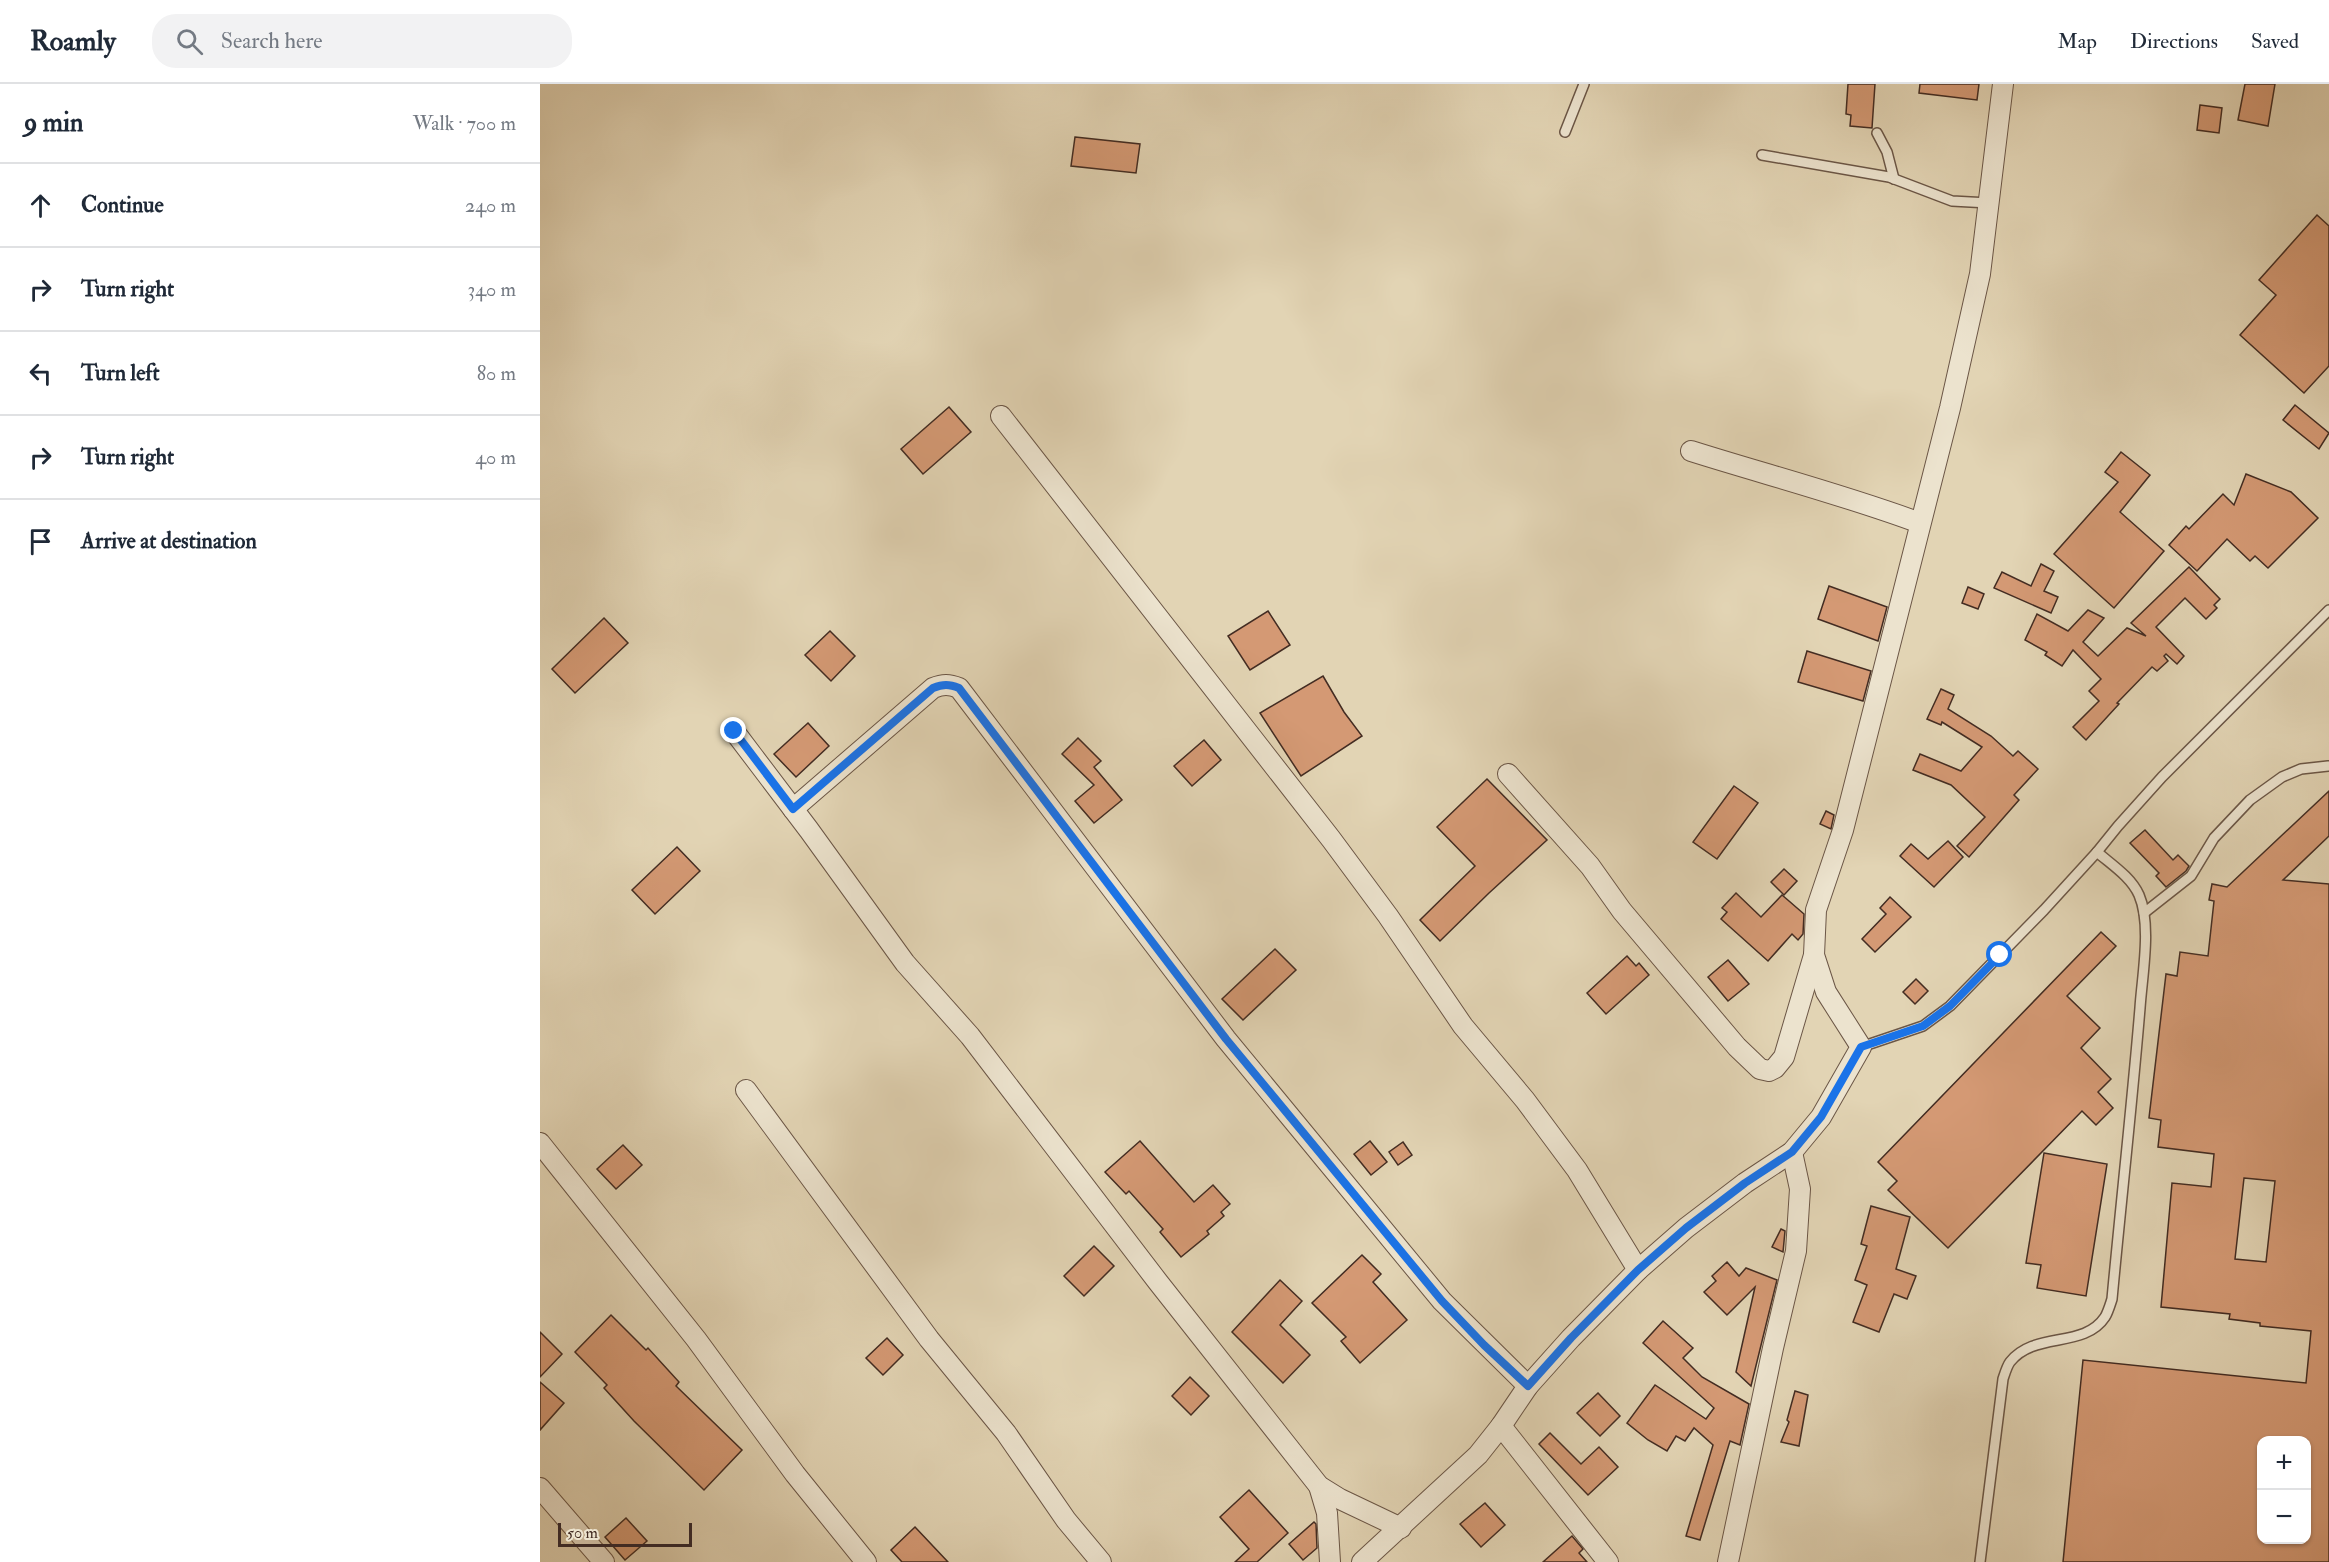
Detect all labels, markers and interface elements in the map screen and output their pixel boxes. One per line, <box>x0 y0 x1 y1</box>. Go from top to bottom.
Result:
search box <box>152 14 572 68</box>
text: Roamly <box>30 24 116 59</box>
icon: search <box>173 25 206 58</box>
text: Search here <box>221 27 323 55</box>
text: Map <box>2057 28 2097 55</box>
text: Directions <box>2130 28 2218 55</box>
text: Saved <box>2251 28 2299 55</box>
text: 9 min <box>24 107 83 139</box>
text: Walk · 700 m <box>413 111 516 136</box>
icon: ahead <box>24 189 57 222</box>
text: Continue <box>81 191 164 219</box>
text: 240 m <box>465 193 516 218</box>
icon: right <box>24 273 57 306</box>
text: Turn right <box>81 275 174 303</box>
text: 340 m <box>468 277 516 302</box>
icon: left <box>24 357 57 390</box>
text: Turn left <box>81 359 160 387</box>
text: 80 m <box>477 361 516 386</box>
icon: right <box>24 441 57 474</box>
text: Turn right <box>81 443 174 471</box>
text: 40 m <box>475 445 516 470</box>
icon: arrive <box>24 525 57 558</box>
text: Arrive at destination <box>81 527 257 555</box>
route end <box>720 717 746 743</box>
route start <box>1986 941 2012 967</box>
map controls <box>2257 1436 2311 1544</box>
button: + <box>2257 1436 2311 1490</box>
button: − <box>2257 1490 2311 1544</box>
scale bar <box>558 1520 692 1548</box>
text: 50 m <box>567 1523 598 1543</box>

